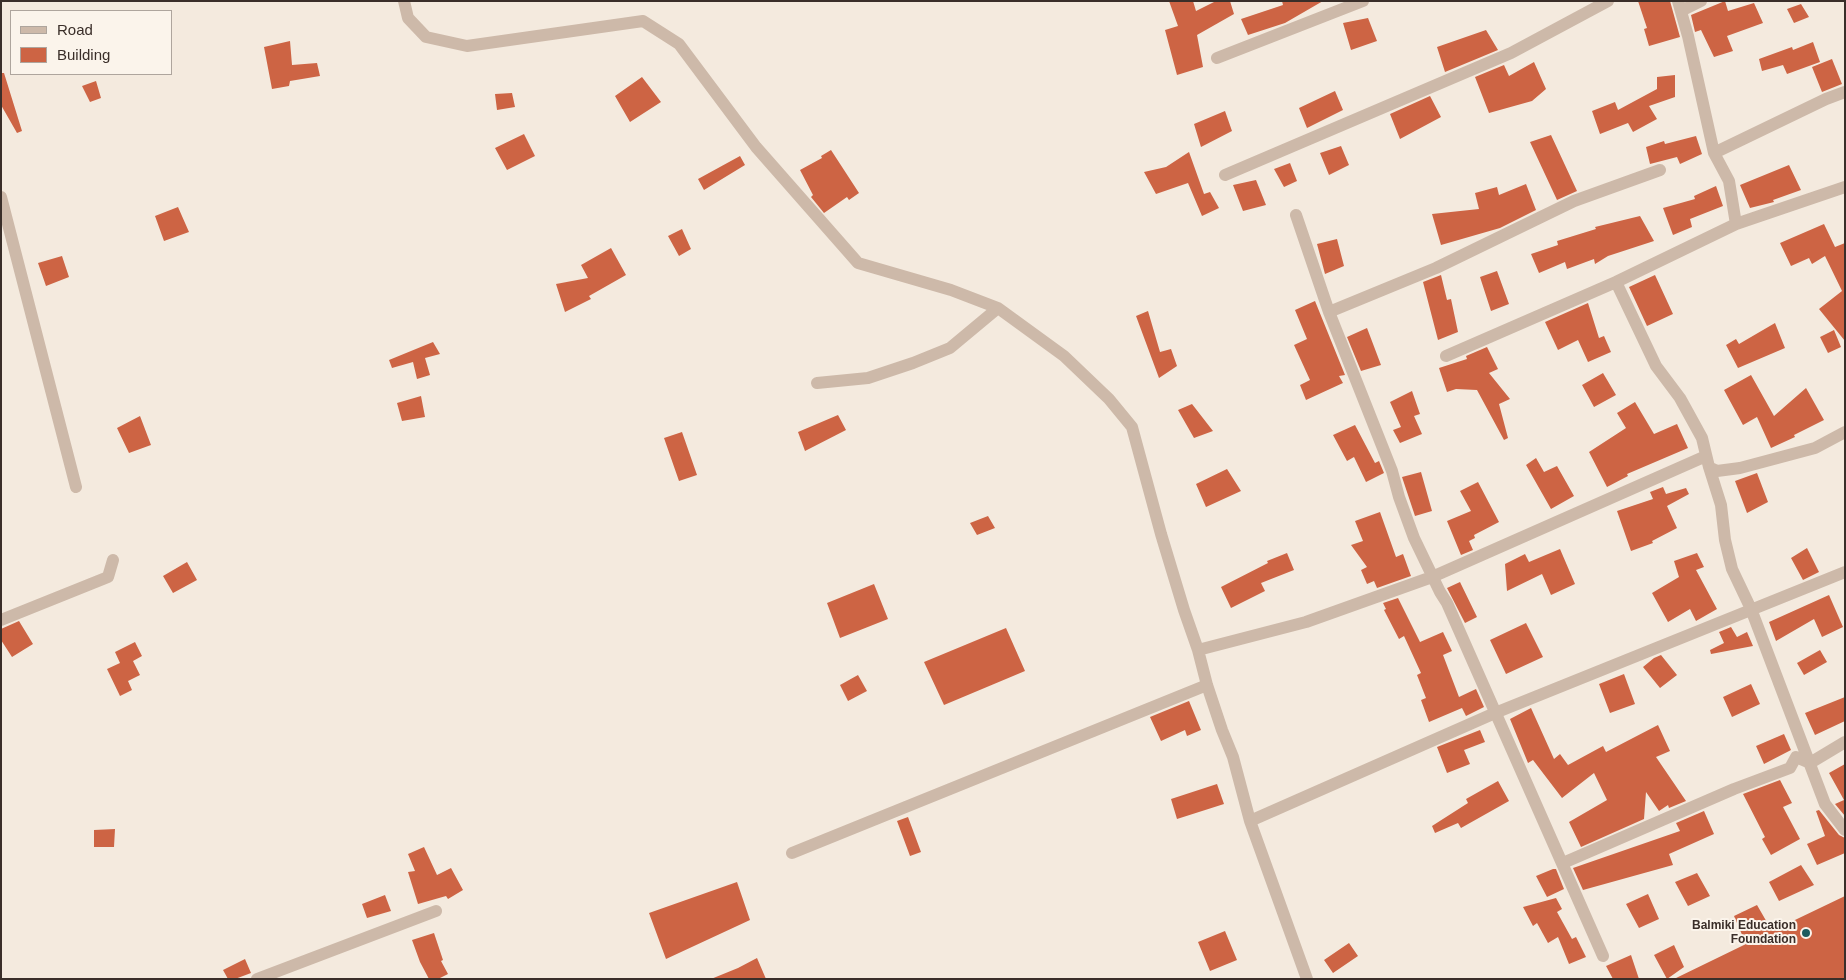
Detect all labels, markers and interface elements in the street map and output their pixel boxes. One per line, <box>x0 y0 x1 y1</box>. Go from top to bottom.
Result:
legend <box>10 10 172 75</box>
text: Road <box>57 21 93 38</box>
text: Building <box>57 46 110 63</box>
place label: Balmiki Education Foundation <box>1692 919 1796 947</box>
marker: Balmiki Education Foundation <box>1800 927 1812 939</box>

